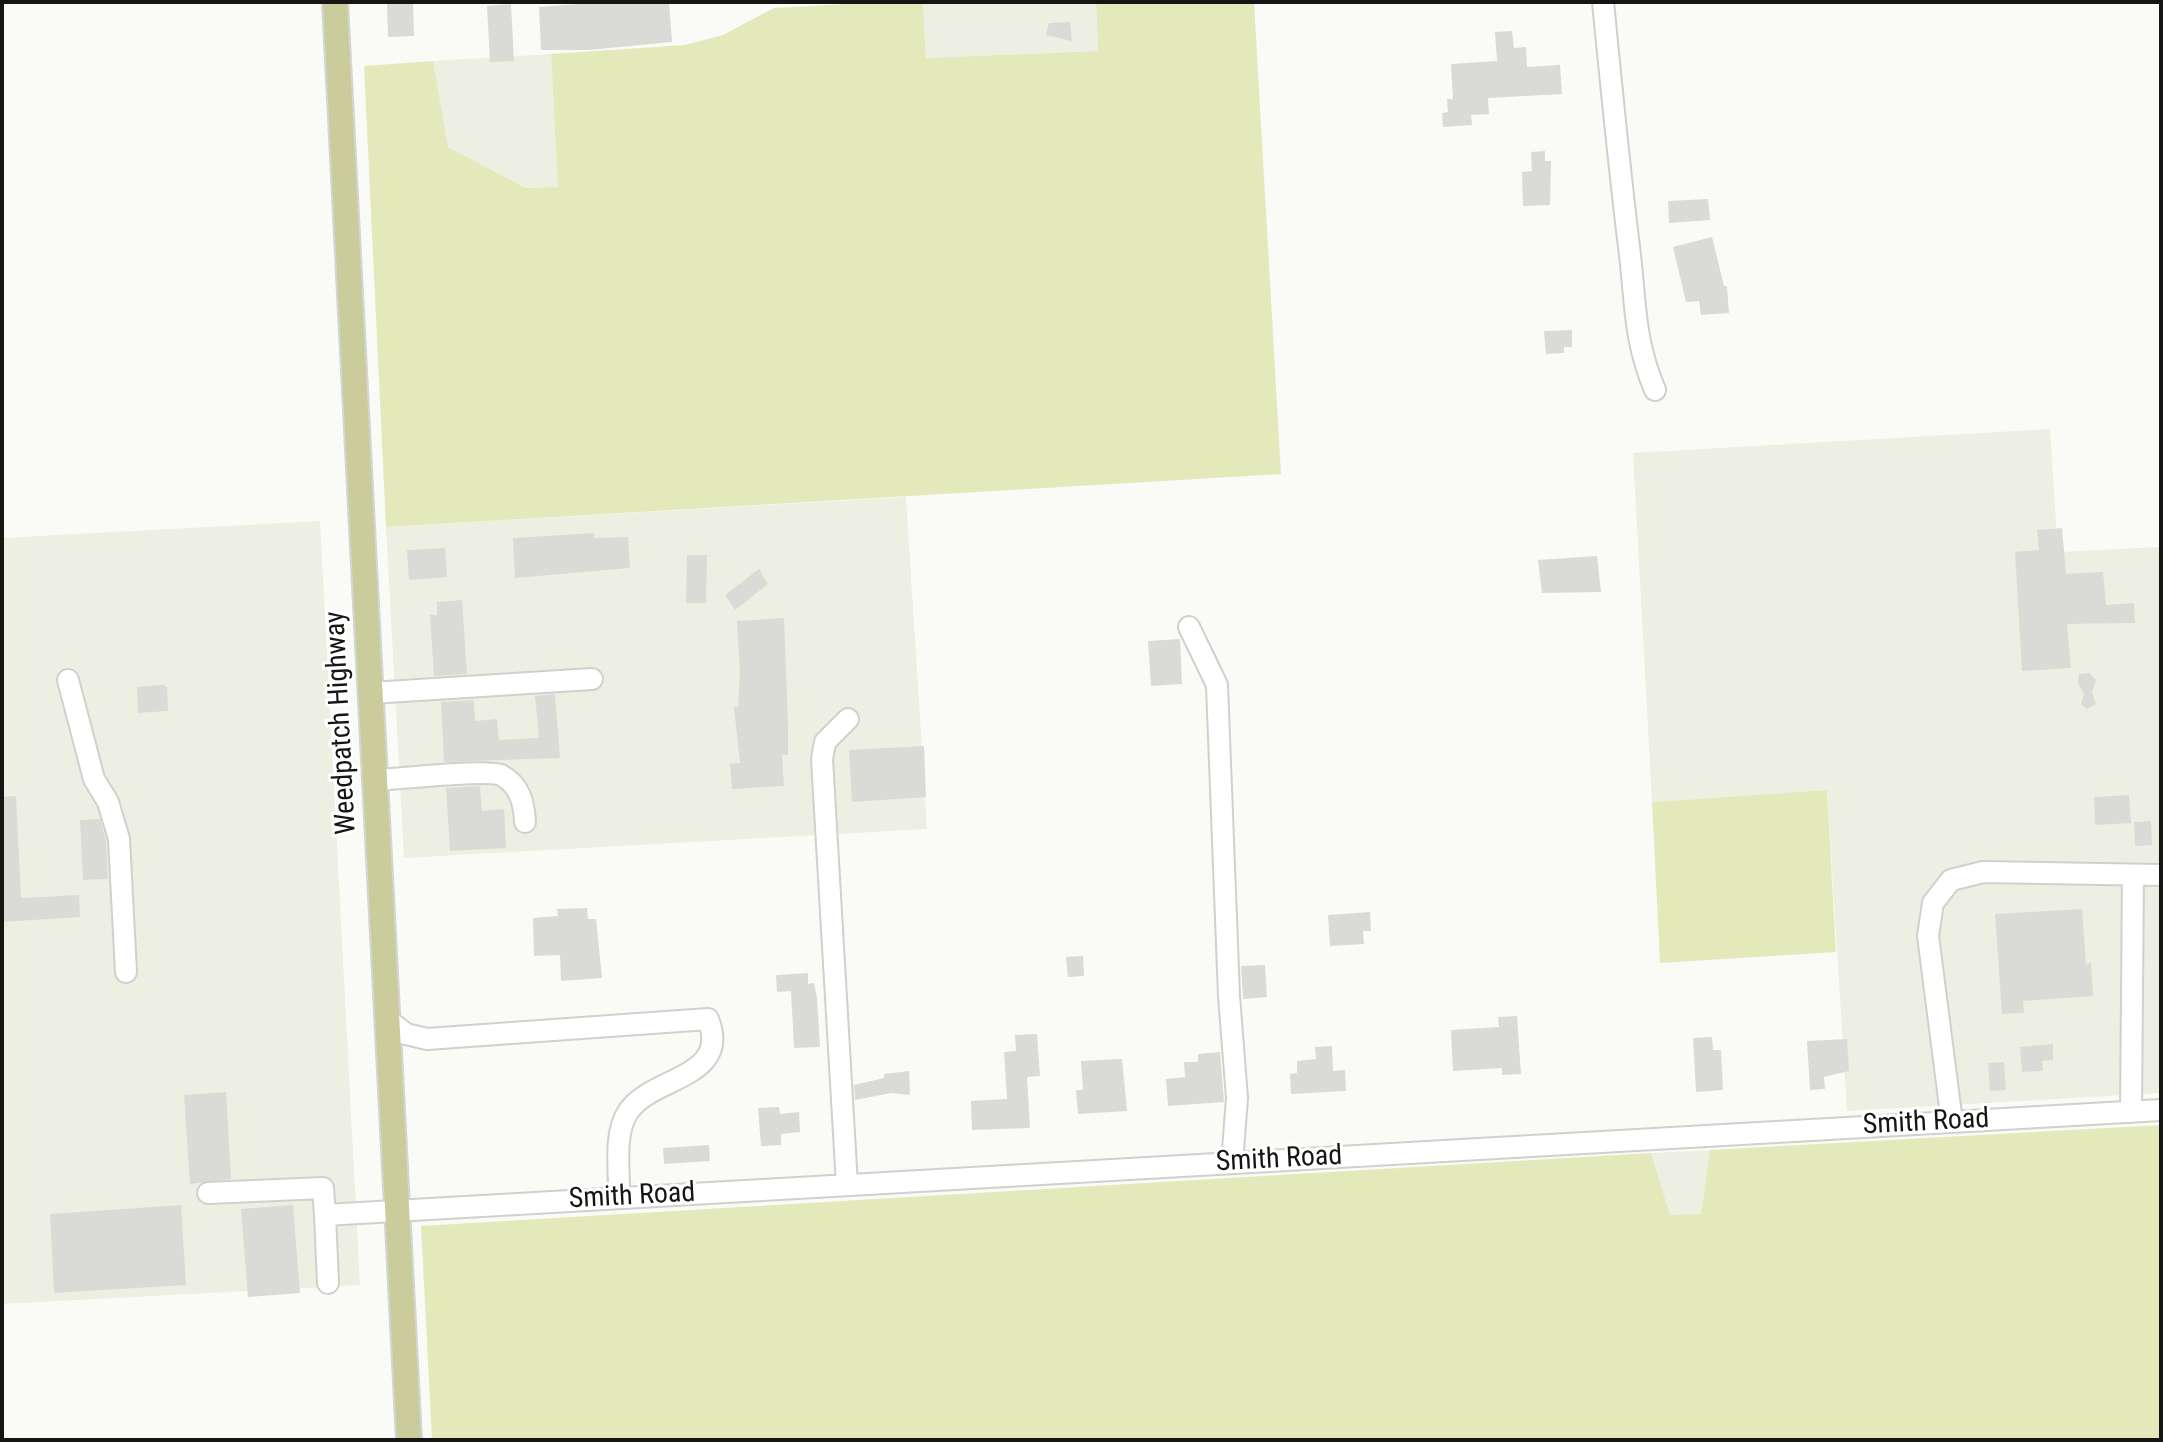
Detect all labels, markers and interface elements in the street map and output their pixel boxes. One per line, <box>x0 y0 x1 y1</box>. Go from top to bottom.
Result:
street label: Weedpatch Highway <box>319 610 365 836</box>
street label: Smith Road <box>1862 1103 1990 1143</box>
street label: Smith Road <box>1215 1140 1343 1180</box>
street label: Smith Road <box>568 1177 696 1217</box>

